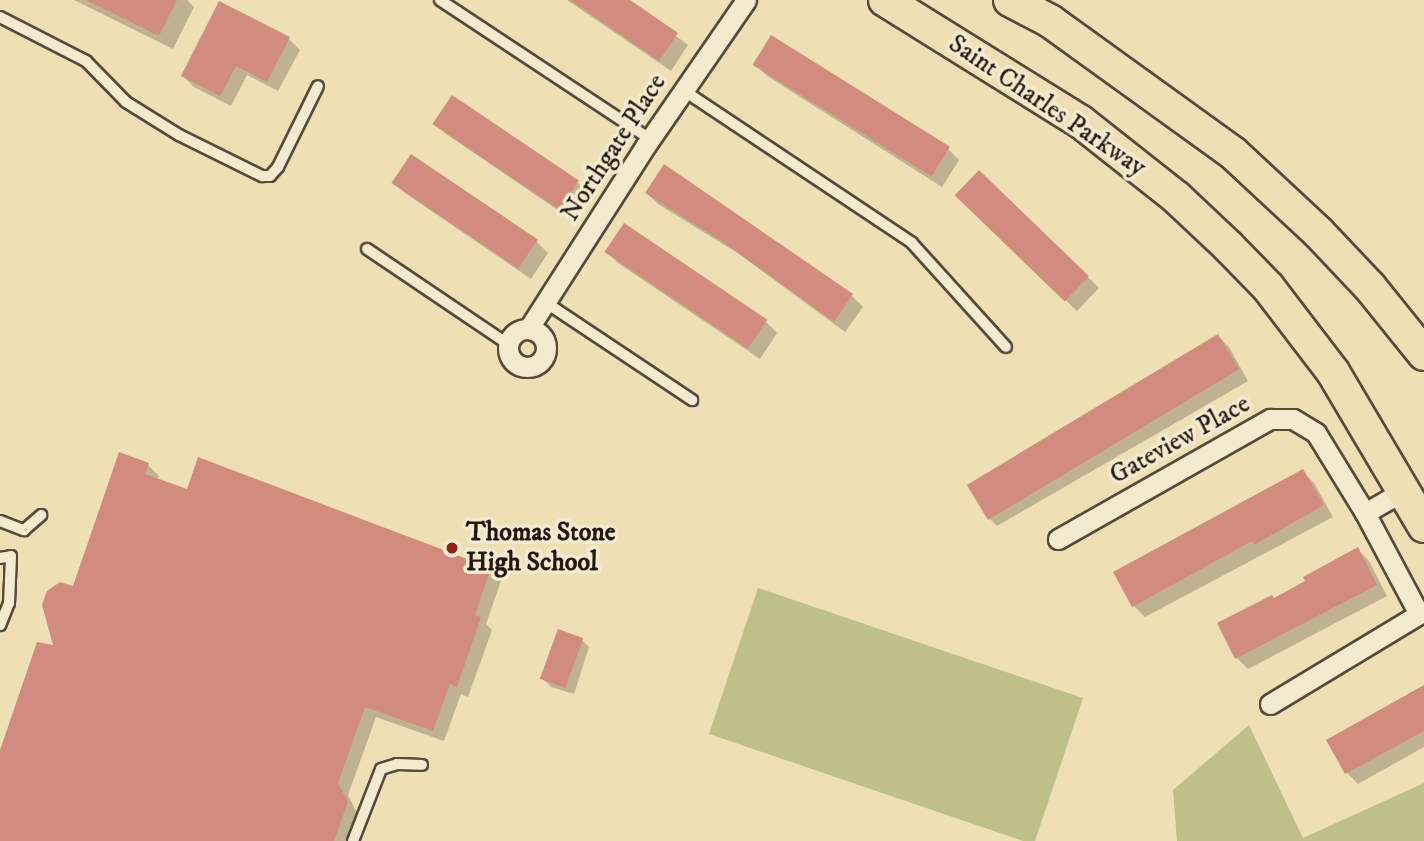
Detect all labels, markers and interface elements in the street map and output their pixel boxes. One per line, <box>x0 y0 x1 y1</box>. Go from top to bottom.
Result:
street label: Saint Charles Parkway <box>942 28 1152 184</box>
street label: Northgate Place <box>555 69 673 227</box>
street label: Gateview Place <box>1105 389 1255 491</box>
place label: Thomas Stone High School <box>466 517 616 578</box>
marker: Thomas Stone High School <box>444 540 460 556</box>

